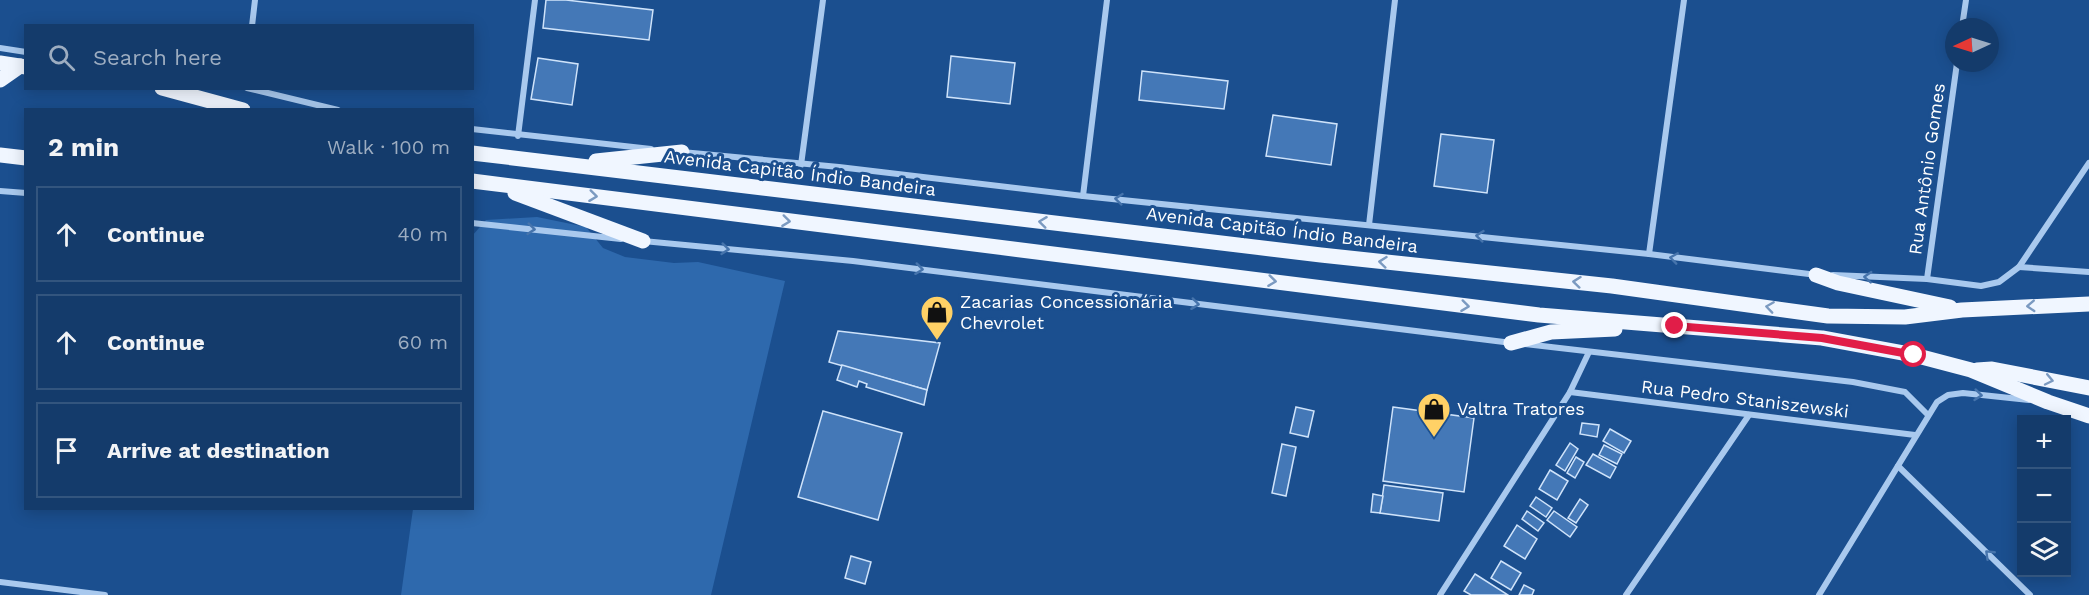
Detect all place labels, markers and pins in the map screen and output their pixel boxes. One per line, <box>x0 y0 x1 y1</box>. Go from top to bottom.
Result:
place label: Zacarias Concessionária Chevrolet <box>960 291 1173 333</box>
shop icon: Zacarias Concessionária Chevrolet <box>919 294 955 341</box>
shop icon: Valtra Tratores <box>1416 391 1452 438</box>
place label: Valtra Tratores <box>1457 398 1585 419</box>

